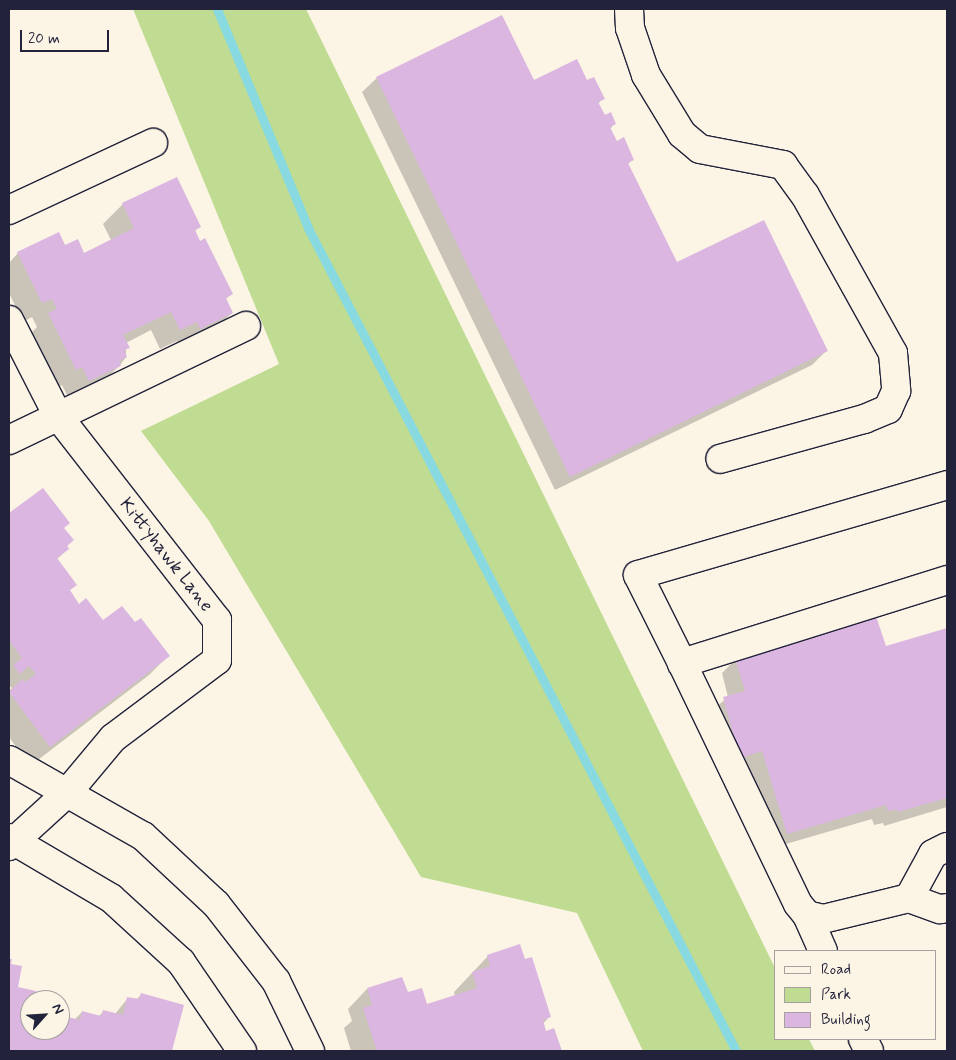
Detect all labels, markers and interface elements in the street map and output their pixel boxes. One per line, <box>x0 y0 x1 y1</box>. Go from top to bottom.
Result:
scale bar <box>22 20 111 52</box>
text: 20 m <box>28 29 60 49</box>
street label: Kittyhawk Lane <box>115 494 217 616</box>
legend <box>774 950 936 1040</box>
text: Road <box>821 960 851 980</box>
text: Park <box>821 985 851 1005</box>
north arrow <box>20 990 70 1040</box>
text: N <box>47 1001 68 1017</box>
text: Building <box>821 1010 871 1030</box>

